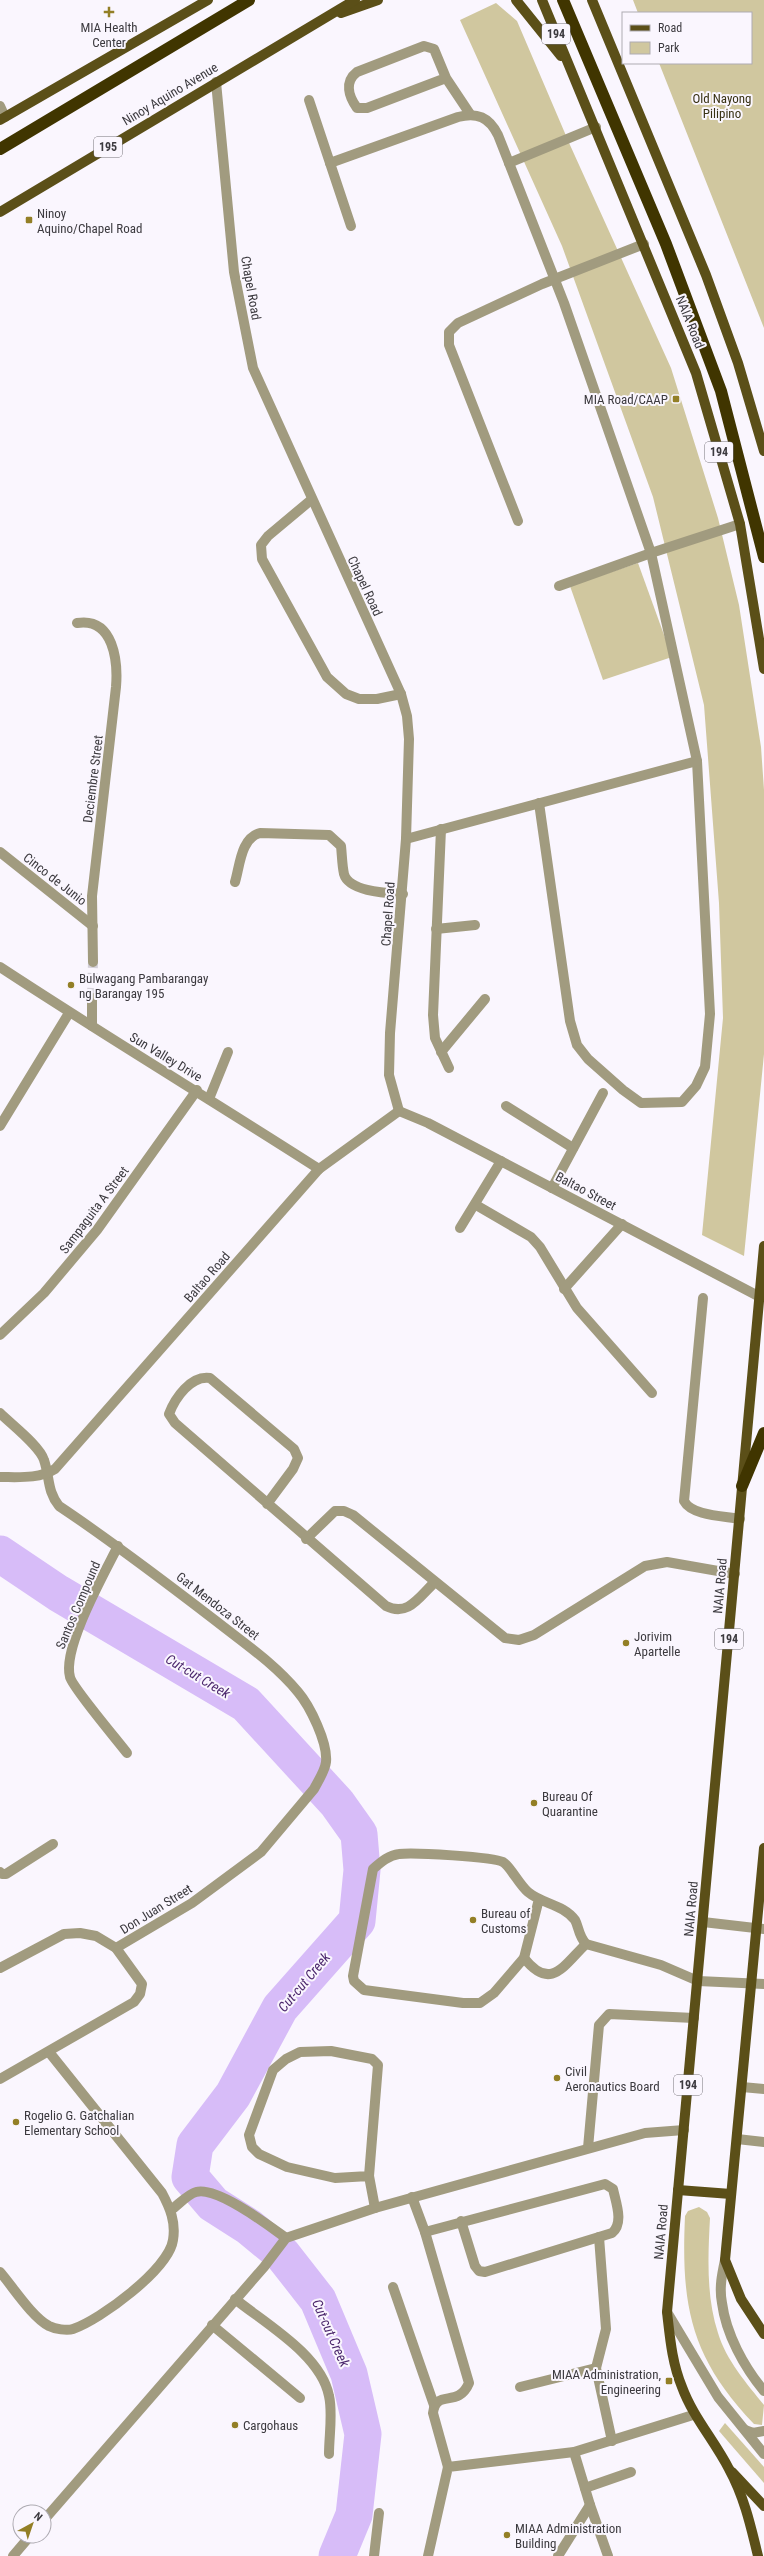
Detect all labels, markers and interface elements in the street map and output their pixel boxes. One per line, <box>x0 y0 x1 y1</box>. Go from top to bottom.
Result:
marker: MIA Health Center <box>103 6 115 18</box>
legend <box>622 12 752 64</box>
place label: MIA Health Center <box>80 20 138 50</box>
text: Road <box>658 21 682 35</box>
road number: 194 <box>542 24 570 44</box>
text: Park <box>658 41 680 55</box>
street label: Ninoy Aquino Avenue <box>120 60 220 128</box>
park label: Old Nayong Pilipino <box>693 91 751 121</box>
road number: 195 <box>94 137 122 157</box>
place label: Ninoy Aquino/Chapel Road <box>37 206 142 236</box>
marker: Ninoy Aquino/Chapel Road <box>24 215 34 225</box>
street label: Chapel Road <box>238 255 264 321</box>
street label: NAIA Road <box>673 293 707 351</box>
place label: MIA Road/CAAP <box>584 392 668 407</box>
marker: MIA Road/CAAP <box>671 394 681 404</box>
road number: 194 <box>705 442 733 462</box>
street label: Chapel Road <box>345 554 385 618</box>
street label: Deciembre Street <box>80 734 106 824</box>
street label: Cinco de Junio <box>20 850 90 908</box>
street label: Chapel Road <box>378 881 398 947</box>
place label: Bulwagang Pambarangay ng Barangay 195 <box>79 971 209 1001</box>
marker: Bulwagang Pambarangay ng Barangay 195 <box>66 980 76 990</box>
street label: Sun Valley Drive <box>127 1029 205 1085</box>
street label: Sampaguita A Street <box>56 1163 132 1256</box>
street label: Baltao Street <box>553 1169 619 1213</box>
street label: Baltao Road <box>181 1249 233 1305</box>
street label: NAIA Road <box>710 1558 730 1614</box>
street label: Santos Compound <box>53 1559 103 1651</box>
street label: Gat Mendoza Street <box>174 1569 263 1643</box>
place label: Jorivim Apartelle <box>634 1629 680 1659</box>
road number: 194 <box>715 1629 743 1649</box>
marker: Jorivim Apartelle <box>621 1638 631 1648</box>
water label: Cut-cut Creek <box>163 1651 234 1702</box>
place label: Bureau Of Quarantine <box>542 1789 598 1819</box>
marker: Bureau Of Quarantine <box>529 1798 539 1808</box>
street label: Don Juan Street <box>117 1881 195 1937</box>
street label: NAIA Road <box>681 1881 701 1937</box>
place label: Bureau of Customs <box>481 1906 530 1936</box>
marker: Bureau of Customs <box>468 1915 478 1925</box>
water label: Cut-cut Creek <box>275 1949 334 2015</box>
place label: Civil Aeronautics Board <box>565 2064 660 2094</box>
marker: Civil Aeronautics Board <box>552 2073 562 2083</box>
road number: 194 <box>674 2075 702 2095</box>
place label: Rogelio G. Gatchalian Elementary School <box>24 2108 134 2138</box>
marker: Rogelio G. Gatchalian Elementary School <box>11 2117 21 2127</box>
street label: NAIA Road <box>651 2204 671 2260</box>
water label: Cut-cut Creek <box>309 2297 353 2370</box>
place label: MIAA Administration, Engineering <box>552 2367 661 2397</box>
marker: MIAA Administration, Engineering <box>664 2376 674 2386</box>
place label: Cargohaus <box>243 2418 298 2433</box>
marker: Cargohaus <box>230 2420 240 2430</box>
north arrow <box>12 2504 52 2544</box>
text: N <box>31 2510 45 2524</box>
place label: MIAA Administration Building <box>515 2521 622 2551</box>
marker: MIAA Administration Building <box>502 2530 512 2540</box>

